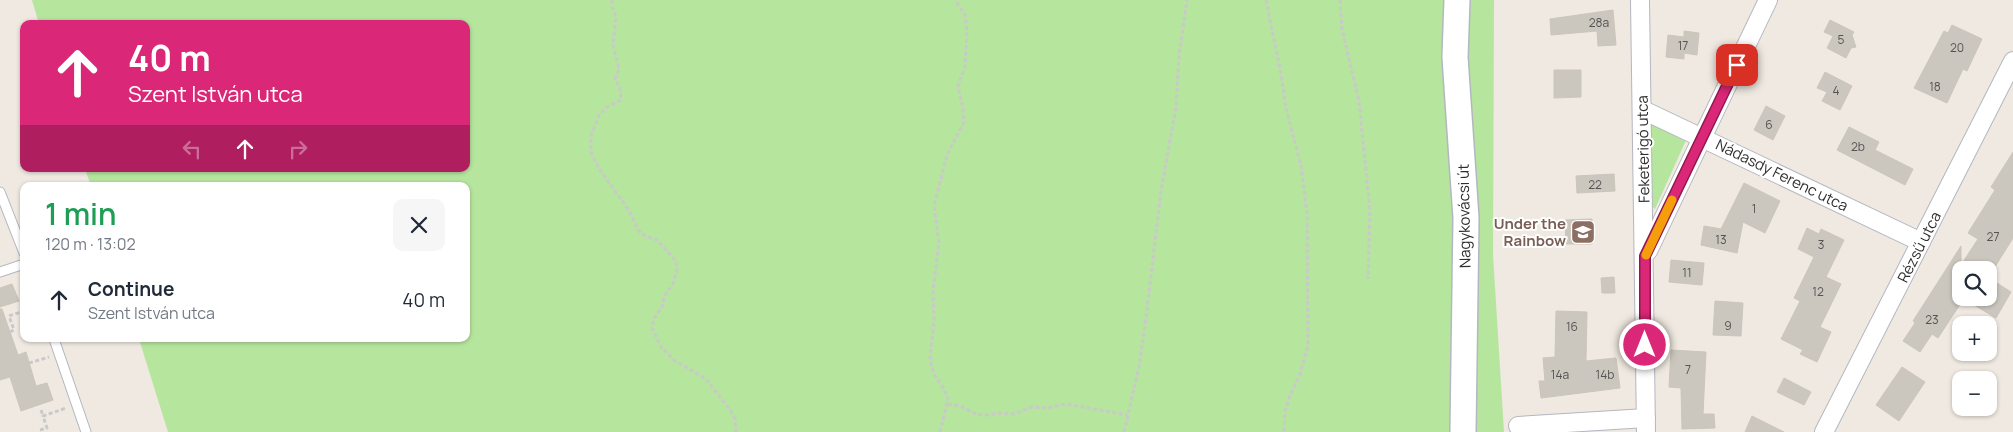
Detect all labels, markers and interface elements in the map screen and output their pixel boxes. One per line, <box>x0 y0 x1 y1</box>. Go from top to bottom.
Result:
house number: 28a <box>1589 14 1609 31</box>
house number: 5 <box>1838 31 1845 48</box>
text: 40 m <box>128 34 211 82</box>
house number: 17 <box>1678 37 1688 54</box>
house number: 20 <box>1950 39 1964 56</box>
icon: ahead <box>45 40 110 105</box>
pin <box>1716 44 1758 86</box>
icon: arrive <box>1723 51 1751 79</box>
house number: 18 <box>1929 78 1941 95</box>
text: Szent István utca <box>128 79 303 109</box>
house number: 4 <box>1832 82 1840 99</box>
street label: Feketerigó utca <box>1632 95 1654 203</box>
house number: 6 <box>1765 116 1773 133</box>
street label: Nádasdy Ferenc utca <box>1712 134 1852 216</box>
icon: left <box>178 135 206 163</box>
icon: ahead <box>231 135 259 163</box>
icon: right <box>284 135 312 163</box>
house number: 2b <box>1851 138 1865 155</box>
street label: Nagykovácsi út <box>1453 164 1475 268</box>
house number: 22 <box>1588 176 1602 193</box>
text: 1 min <box>45 193 117 234</box>
button: close <box>393 199 445 251</box>
house number: 1 <box>1752 200 1756 217</box>
street label: Rézsű utca <box>1892 208 1946 286</box>
place label: Under the Rainbow <box>1494 213 1566 251</box>
school or university icon: Under the Rainbow <box>1570 219 1596 245</box>
house number: 27 <box>1987 228 1999 245</box>
house number: 13 <box>1715 231 1727 248</box>
text: 120 m · 13:02 <box>45 233 136 255</box>
house number: 3 <box>1818 236 1824 253</box>
map controls <box>1952 261 1997 416</box>
button: search <box>1952 261 1997 306</box>
house number: 11 <box>1682 264 1692 281</box>
text: Continue <box>88 276 174 302</box>
house number: 12 <box>1812 283 1824 300</box>
icon: ahead <box>45 286 73 314</box>
text: 40 m <box>402 287 445 313</box>
text: Szent István utca <box>88 302 215 324</box>
house number: 23 <box>1925 311 1939 328</box>
button: + <box>1952 316 1997 361</box>
house number: 9 <box>1724 317 1732 334</box>
house number: 16 <box>1566 318 1578 335</box>
position arrow <box>1618 318 1670 370</box>
house number: 7 <box>1685 361 1691 378</box>
house number: 14a <box>1551 366 1569 383</box>
house number: 14b <box>1596 366 1614 383</box>
button: − <box>1952 371 1997 416</box>

